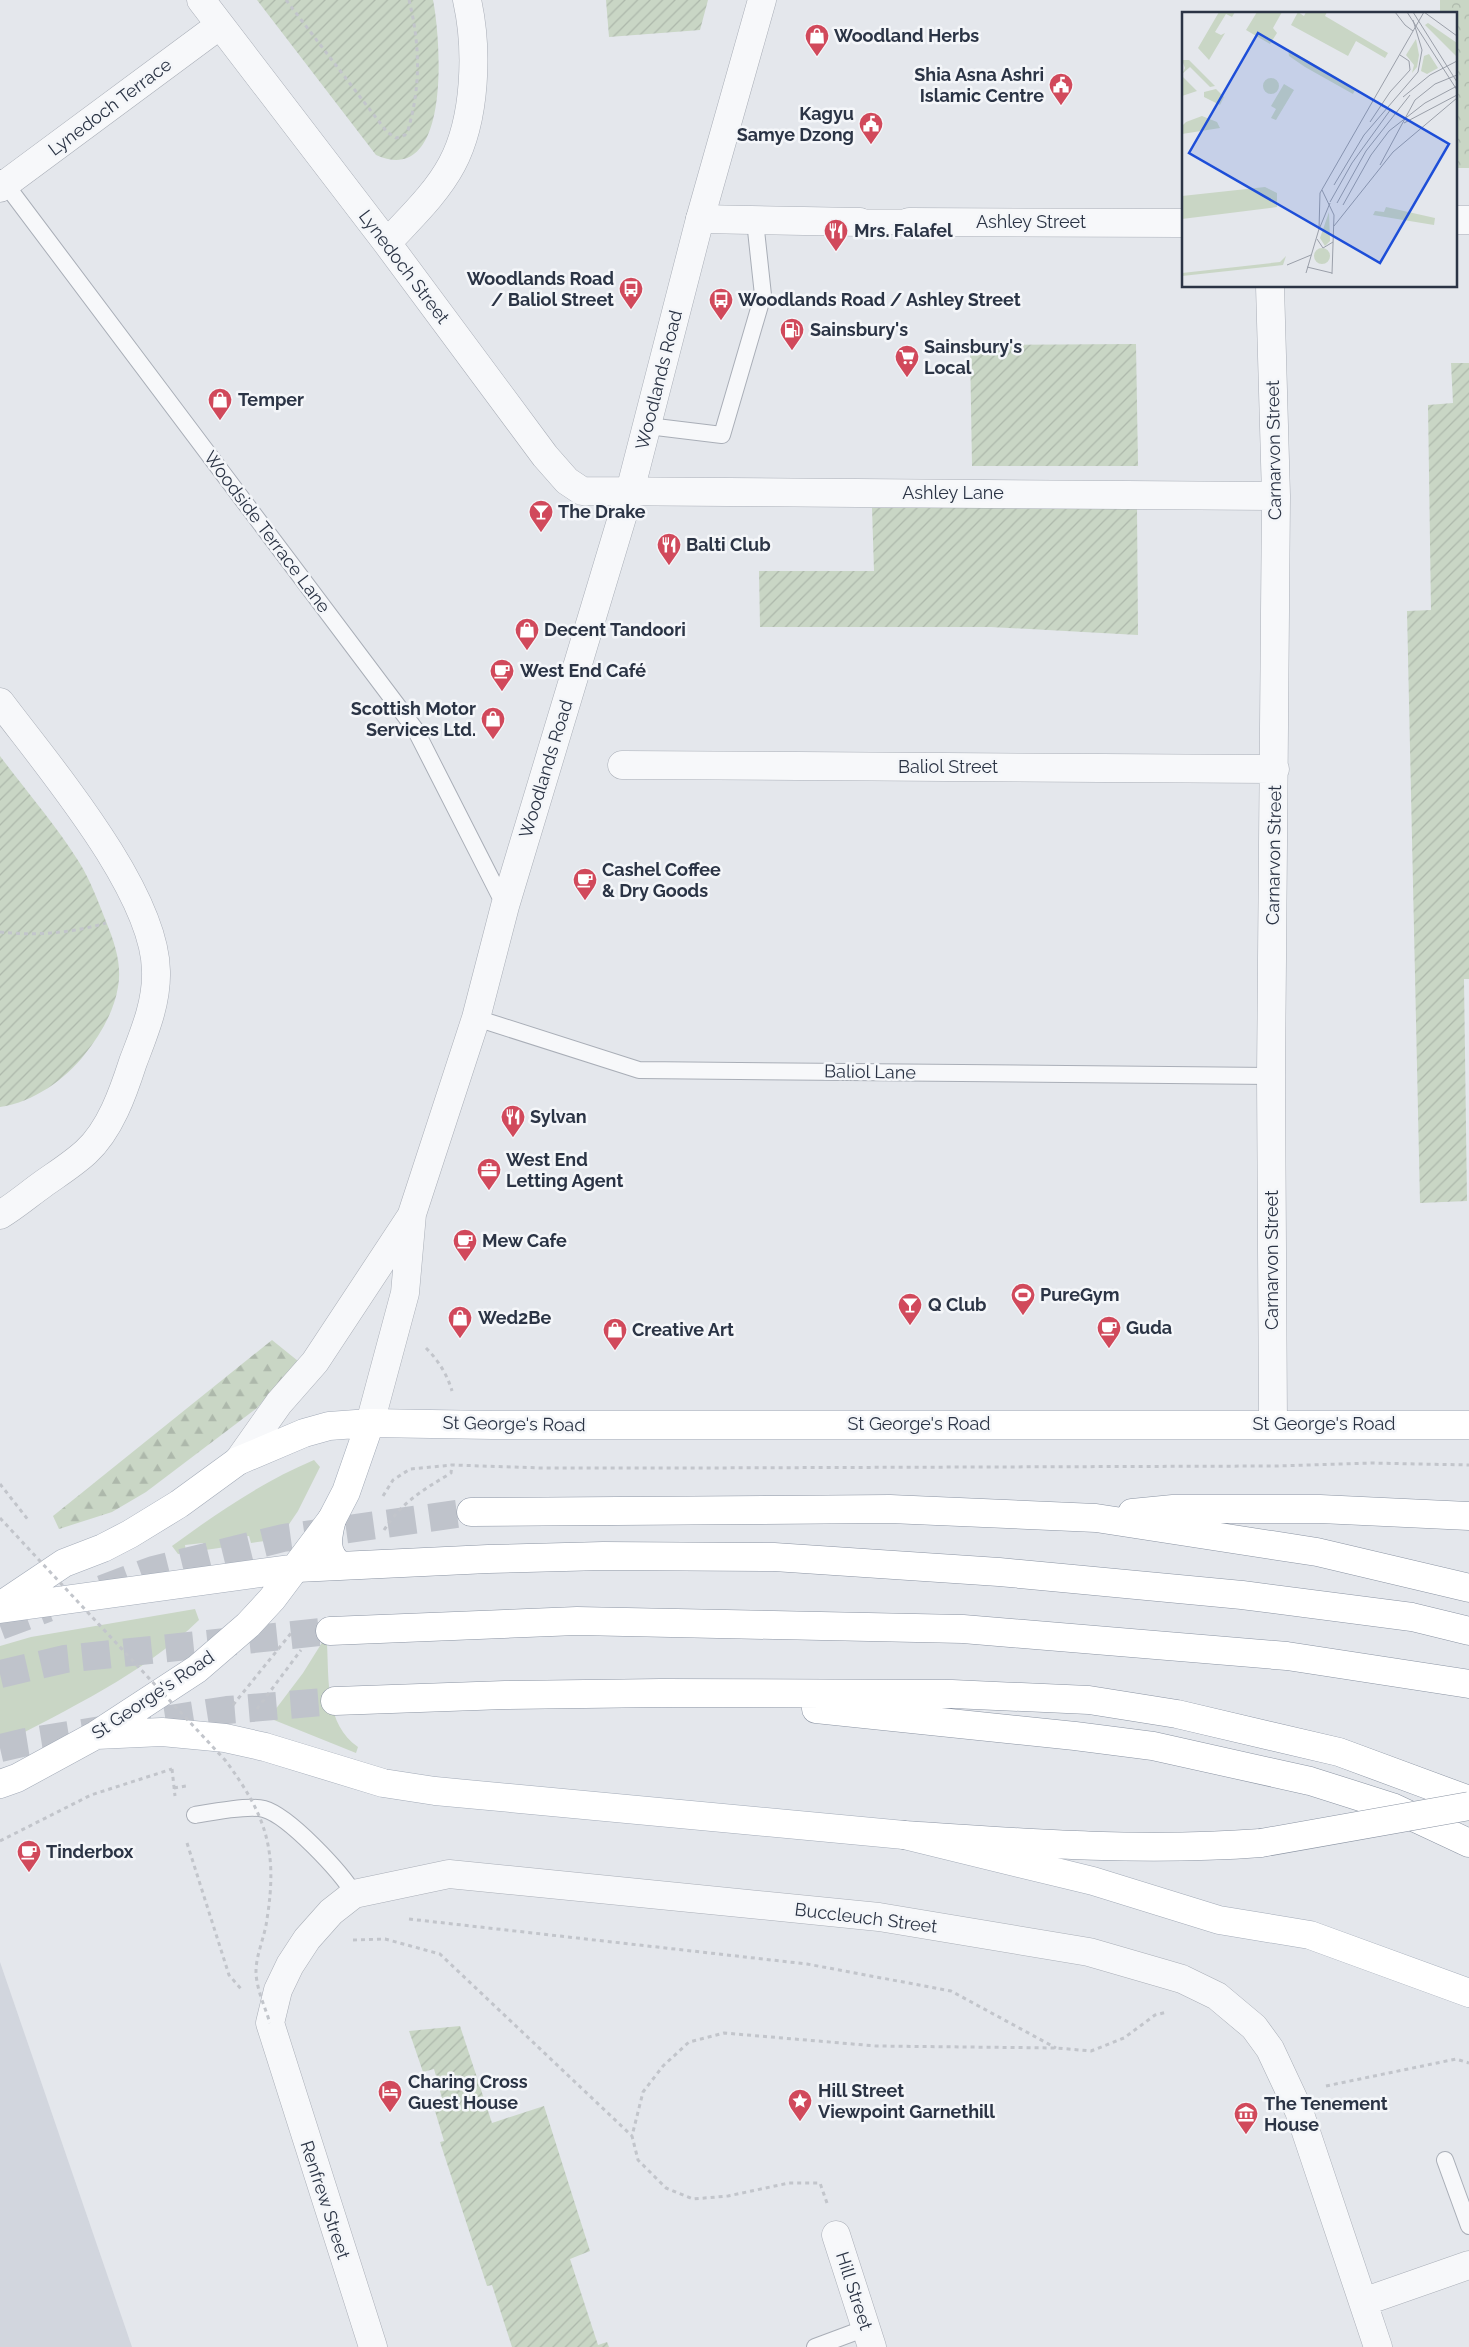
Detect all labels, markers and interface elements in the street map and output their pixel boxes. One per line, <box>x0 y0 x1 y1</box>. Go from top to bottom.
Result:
inset map <box>1182 12 1456 288</box>
shop icon: Woodland Herbs <box>804 23 830 57</box>
place label: Woodland Herbs <box>834 25 979 46</box>
street label: Lynedoch Terrace <box>44 53 176 160</box>
place label: Shia Asna Ashri Islamic Centre <box>914 64 1044 106</box>
public building icon: Shia Asna Ashri Islamic Centre <box>1048 72 1074 106</box>
place label: Kagyu Samye Dzong <box>737 103 854 145</box>
public building icon: Kagyu Samye Dzong <box>858 111 884 145</box>
street label: Lynedoch Street <box>355 206 454 328</box>
street label: Ashley Street <box>976 211 1086 232</box>
restaurant icon: Mrs. Falafel <box>823 218 849 252</box>
place label: Mrs. Falafel <box>854 220 953 241</box>
place label: Woodlands Road / Baliol Street <box>467 268 614 310</box>
bus stop icon: Woodlands Road / Baliol Street <box>618 276 644 310</box>
bus stop icon: Woodlands Road / Ashley Street <box>708 287 734 321</box>
place label: Woodlands Road / Ashley Street <box>738 289 1021 310</box>
street label: Woodlands Road <box>631 308 686 452</box>
fuel station icon: Sainsbury's <box>779 317 805 351</box>
place label: Sainsbury's <box>810 319 908 340</box>
place label: Sainsbury's Local <box>924 336 1022 378</box>
supermarket icon: Sainsbury's Local <box>894 344 920 378</box>
street label: Carnarvon Street <box>1262 380 1285 520</box>
shop icon: Temper <box>207 387 233 421</box>
place label: Temper <box>238 389 304 410</box>
street label: Woodside Terrace Lane <box>200 447 335 617</box>
street label: Ashley Lane <box>902 482 1004 503</box>
bar icon: The Drake <box>528 499 554 533</box>
place label: The Drake <box>558 501 646 522</box>
restaurant icon: Balti Club <box>656 532 682 566</box>
place label: Balti Club <box>686 534 771 555</box>
shop icon: Decent Tandoori <box>514 617 540 651</box>
place label: Decent Tandoori <box>544 619 686 640</box>
cafe icon: West End Café <box>489 658 515 692</box>
place label: West End Café <box>520 660 646 681</box>
street label: Woodlands Road <box>515 697 576 840</box>
place label: Scottish Motor Services Ltd. <box>351 698 476 740</box>
shop icon: Scottish Motor Services Ltd. <box>480 706 506 740</box>
street label: Baliol Street <box>898 756 998 777</box>
street label: Carnarvon Street <box>1262 785 1285 925</box>
place label: Cashel Coffee & Dry Goods <box>602 859 721 901</box>
cafe icon: Cashel Coffee & Dry Goods <box>572 867 598 901</box>
street label: Baliol Lane <box>824 1060 916 1083</box>
restaurant icon: Sylvan <box>500 1104 526 1138</box>
place label: Sylvan <box>530 1106 587 1127</box>
place label: West End Letting Agent <box>506 1149 623 1191</box>
office icon: West End Letting Agent <box>476 1157 502 1191</box>
street label: Carnarvon Street <box>1261 1190 1282 1330</box>
cafe icon: Mew Cafe <box>452 1228 478 1262</box>
place label: Mew Cafe <box>482 1230 567 1251</box>
sports icon: PureGym <box>1010 1282 1036 1316</box>
place label: PureGym <box>1040 1284 1120 1305</box>
bar icon: Q Club <box>897 1292 923 1326</box>
place label: Q Club <box>928 1294 987 1315</box>
shop icon: Wed2Be <box>447 1305 473 1339</box>
place label: Wed2Be <box>478 1307 551 1328</box>
cafe icon: Guda <box>1096 1315 1122 1349</box>
shop icon: Creative Art <box>602 1317 628 1351</box>
place label: Guda <box>1126 1317 1172 1338</box>
place label: Creative Art <box>632 1319 734 1340</box>
street label: St George's Road <box>442 1412 586 1435</box>
street label: St George's Road <box>848 1413 990 1434</box>
street label: St George's Road <box>1253 1413 1395 1434</box>
street label: St George's Road <box>88 1646 218 1743</box>
cafe icon: Tinderbox <box>16 1839 42 1873</box>
place label: Tinderbox <box>46 1841 134 1862</box>
street label: Buccleuch Street <box>794 1898 939 1937</box>
place label: Charing Cross Guest House <box>408 2071 528 2113</box>
hotel icon: Charing Cross Guest House <box>377 2079 403 2113</box>
place label: Hill Street Viewpoint Garnethill <box>818 2080 995 2122</box>
place icon: Hill Street Viewpoint Garnethill <box>787 2088 813 2122</box>
place label: The Tenement House <box>1264 2093 1388 2135</box>
museum icon: The Tenement House <box>1233 2101 1259 2135</box>
street label: Renfrew Street <box>296 2138 355 2262</box>
street label: Hill Street <box>832 2249 877 2333</box>

